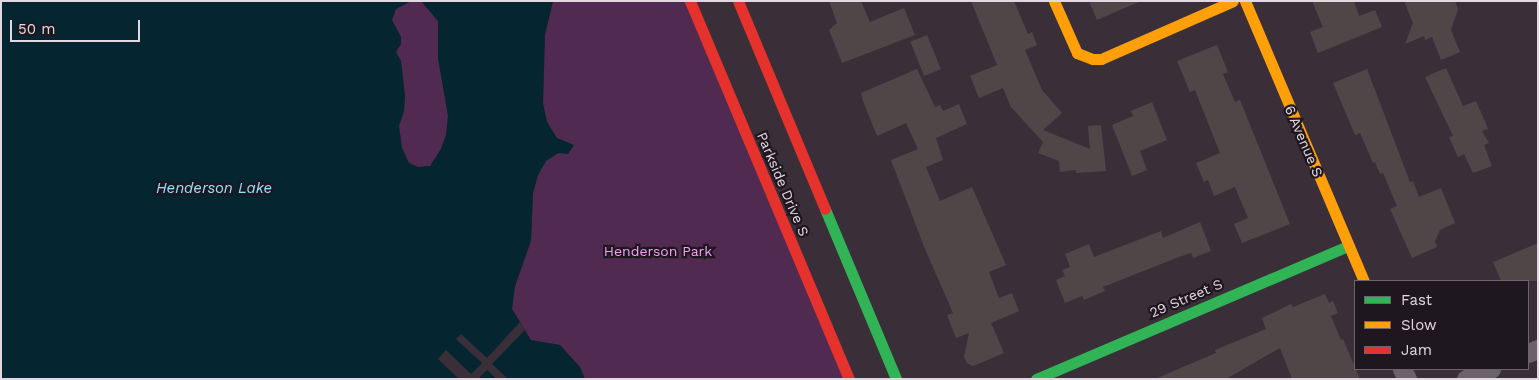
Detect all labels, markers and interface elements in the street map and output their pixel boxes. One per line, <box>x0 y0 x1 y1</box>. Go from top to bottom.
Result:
scale bar <box>12 10 142 42</box>
text: 50 m <box>18 20 55 38</box>
street label: 6 Avenue S <box>1281 102 1327 180</box>
street label: Parkside Drive S <box>754 130 812 238</box>
water label: Henderson Lake <box>156 180 272 198</box>
park label: Henderson Park <box>604 243 712 259</box>
street label: 29 Street S <box>1147 275 1225 321</box>
legend <box>1354 280 1529 370</box>
text: Fast <box>1401 291 1432 309</box>
text: Slow <box>1401 316 1437 334</box>
text: Jam <box>1401 341 1432 359</box>

